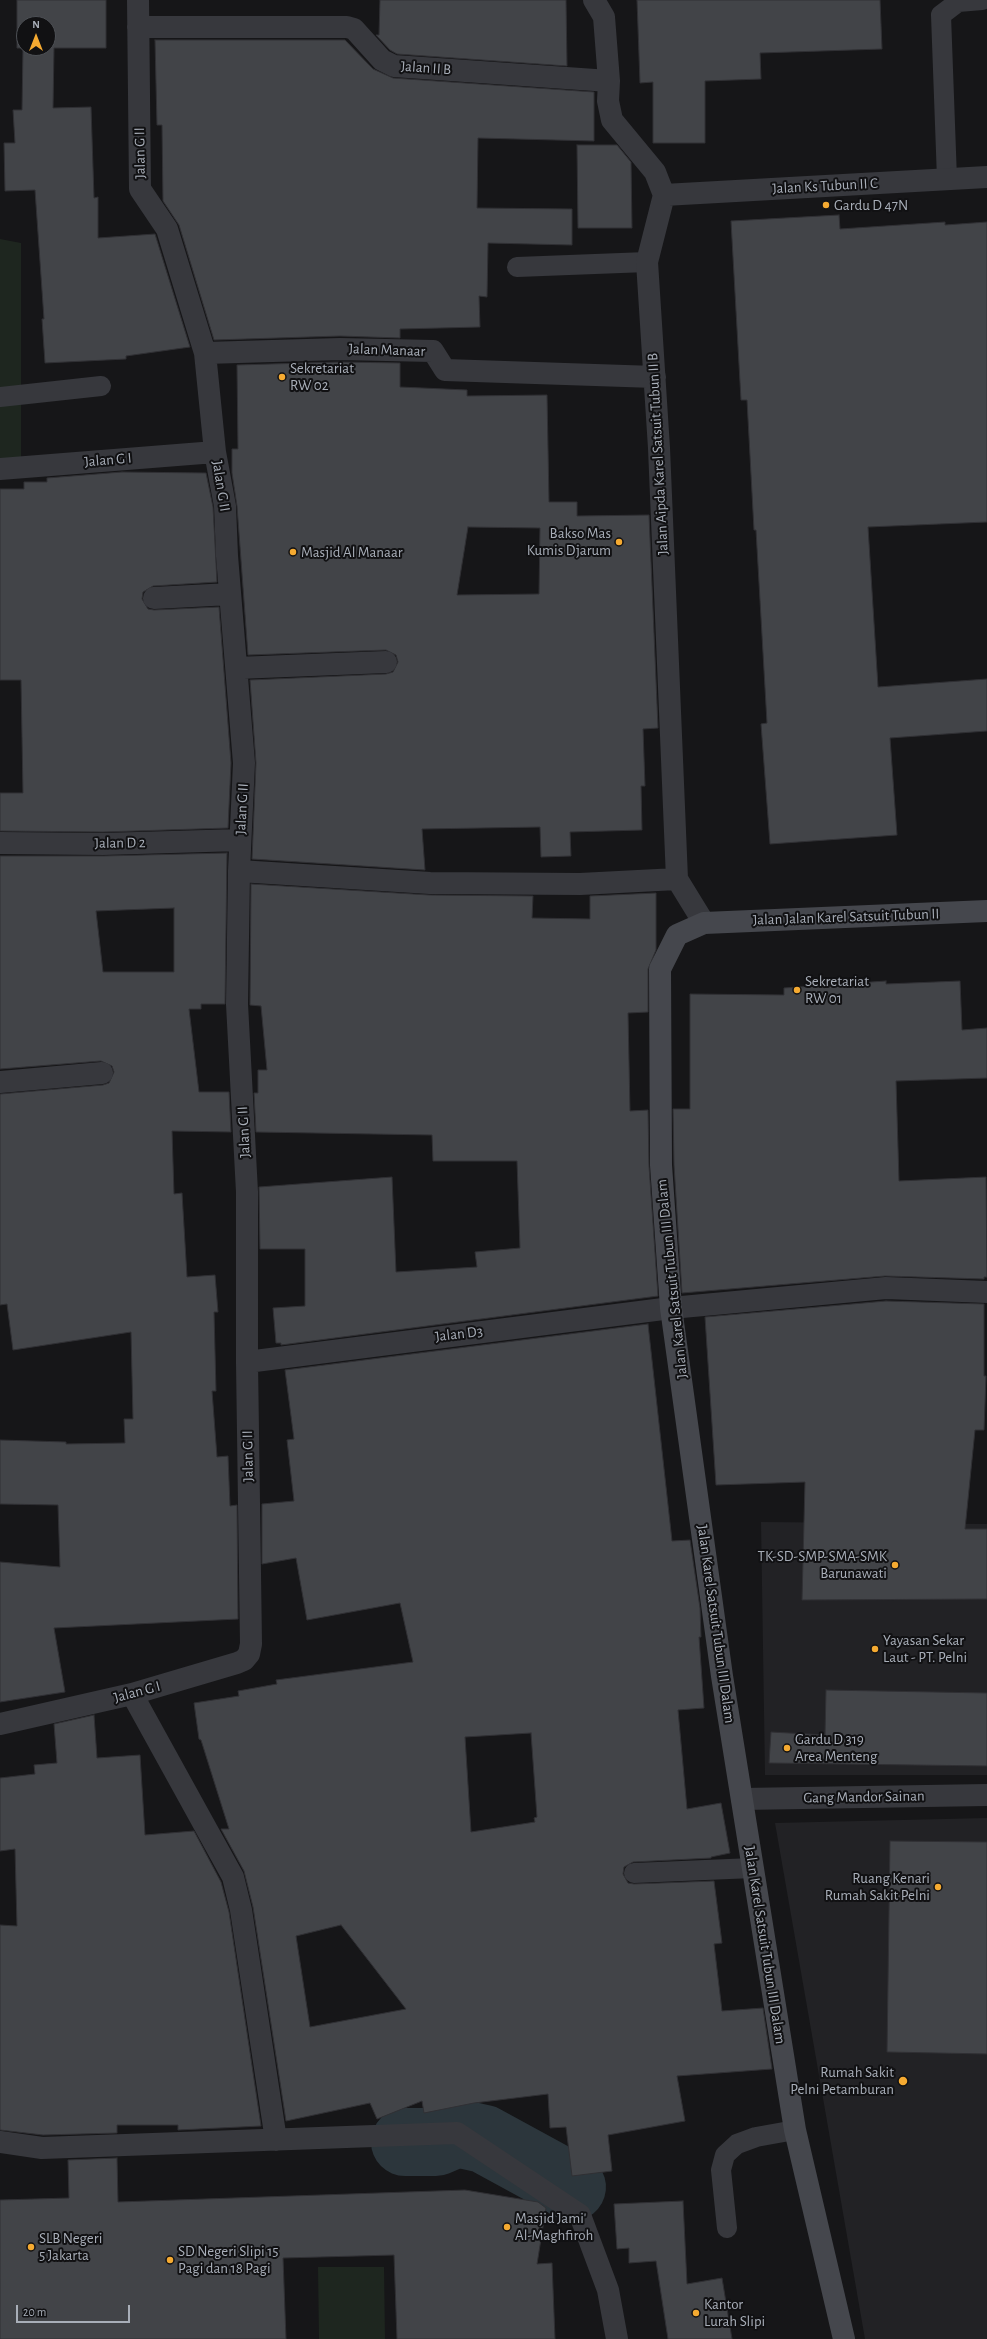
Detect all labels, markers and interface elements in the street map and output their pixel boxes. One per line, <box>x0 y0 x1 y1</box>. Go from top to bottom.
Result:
north arrow <box>16 16 56 56</box>
text: N <box>32 19 40 30</box>
street label: Jalan II B <box>400 57 452 79</box>
street label: Jalan G II <box>131 127 149 179</box>
street label: Jalan Ks Tubun II C <box>772 174 878 198</box>
place label: Gardu D 47N <box>834 196 908 214</box>
marker: Gardu D 47N <box>821 200 831 210</box>
street label: Jalan Manaar <box>348 340 426 360</box>
street label: Jalan Aipda Karel Satsuit Tubun II B <box>644 353 672 555</box>
place label: Sekretariat RW 02 <box>290 359 354 394</box>
marker: Sekretariat RW 02 <box>277 372 287 382</box>
street label: Jalan G I <box>84 449 132 471</box>
street label: Jalan G II <box>208 459 234 513</box>
place label: Bakso Mas Kumis Djarum <box>527 524 611 559</box>
marker: Bakso Mas Kumis Djarum <box>614 537 624 547</box>
place label: Masjid Al Manaar <box>301 543 403 561</box>
marker: Masjid Al Manaar <box>288 547 298 557</box>
street label: Jalan G II <box>232 783 252 835</box>
street label: Jalan D 2 <box>94 834 146 852</box>
street label: Jalan Jalan Karel Satsuit Tubun II <box>752 905 940 929</box>
place label: Sekretariat RW 01 <box>805 972 869 1007</box>
marker: Sekretariat RW 01 <box>792 985 802 995</box>
street label: Jalan G II <box>234 1106 254 1158</box>
street label: Jalan Karel Satsuit Tubun III Dalam <box>653 1178 691 1380</box>
street label: Jalan D3 <box>434 1322 484 1346</box>
street label: Jalan G II <box>239 1430 257 1482</box>
street label: Jalan Karel Satsuit Tubun III Dalam <box>693 1524 739 1724</box>
place label: TK-SD-SMP-SMA-SMK Barunawati <box>758 1547 887 1582</box>
marker: TK-SD-SMP-SMA-SMK Barunawati <box>890 1560 900 1570</box>
place label: Yayasan Sekar Laut - PT. Pelni <box>883 1631 967 1666</box>
marker: Yayasan Sekar Laut - PT. Pelni <box>870 1644 880 1654</box>
street label: Jalan G I <box>112 1677 162 1707</box>
place label: Gardu D 319 Area Menteng <box>795 1730 877 1765</box>
marker: Gardu D 319 Area Menteng <box>782 1743 792 1753</box>
street label: Gang Mandor Sainan <box>803 1787 925 1807</box>
street label: Jalan Karel Satsuit Tubun III Dalam <box>740 1845 790 2045</box>
place label: Ruang Kenari Rumah Sakit Pelni <box>825 1869 930 1904</box>
marker: Ruang Kenari Rumah Sakit Pelni <box>933 1882 943 1892</box>
place label: Rumah Sakit Pelni Petamburan <box>790 2063 894 2098</box>
marker: Rumah Sakit Pelni Petamburan <box>897 2075 909 2087</box>
place label: Masjid Jami' Al-Maghfiroh <box>515 2209 593 2244</box>
marker: Masjid Jami' Al-Maghfiroh <box>502 2222 512 2232</box>
place label: SLB Negeri 5 Jakarta <box>39 2229 102 2264</box>
marker: SLB Negeri 5 Jakarta <box>26 2242 36 2252</box>
place label: SD Negeri Slipi 15 Pagi dan 18 Pagi <box>178 2242 279 2277</box>
marker: SD Negeri Slipi 15 Pagi dan 18 Pagi <box>165 2255 175 2265</box>
place label: Kantor Lurah Slipi <box>704 2295 765 2330</box>
scale bar <box>18 2297 132 2323</box>
text: 20 m <box>23 2306 46 2318</box>
marker: Kantor Lurah Slipi <box>691 2308 701 2318</box>

